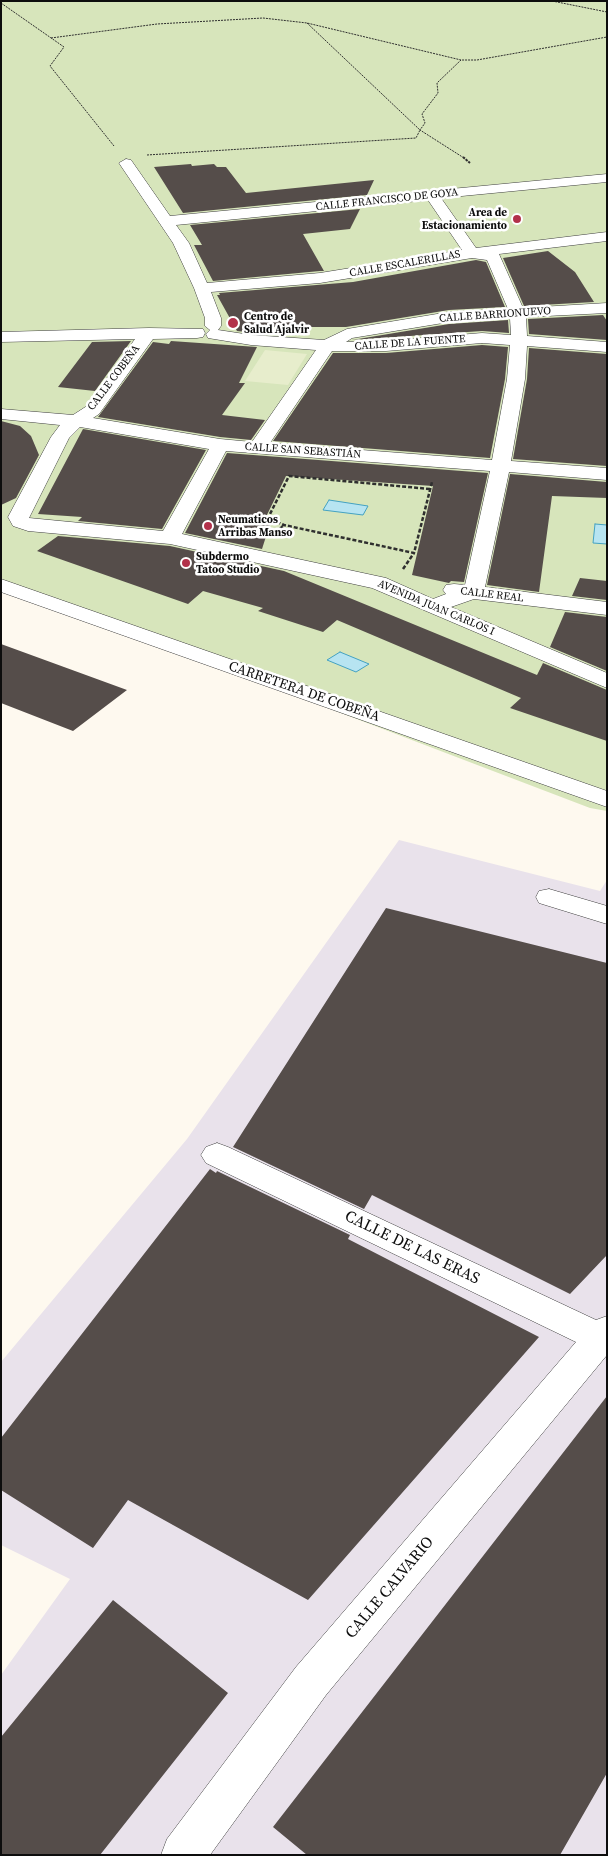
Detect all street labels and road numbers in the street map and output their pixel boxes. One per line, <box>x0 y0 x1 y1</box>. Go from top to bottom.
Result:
street label: CALLE FRANCISCO DE GOYA <box>315 186 459 214</box>
street label: CALLE ESCALERILLAS <box>348 248 462 280</box>
street label: CALLE BARRIONUEVO <box>438 304 552 326</box>
street label: CALLE DE LA FUENTE <box>354 333 466 353</box>
street label: CALLE COBEÑA <box>85 343 143 413</box>
street label: CALLE SAN SEBASTIÁN <box>244 440 362 462</box>
street label: AVENIDA JUAN CARLOS I <box>375 577 497 639</box>
street label: CALLE REAL <box>460 585 524 605</box>
street label: CARRETERA DE COBEÑA <box>226 658 382 726</box>
street label: CALLE DE LAS ERAS <box>341 1207 483 1289</box>
street label: CALLE CALVARIO <box>342 1533 438 1643</box>

